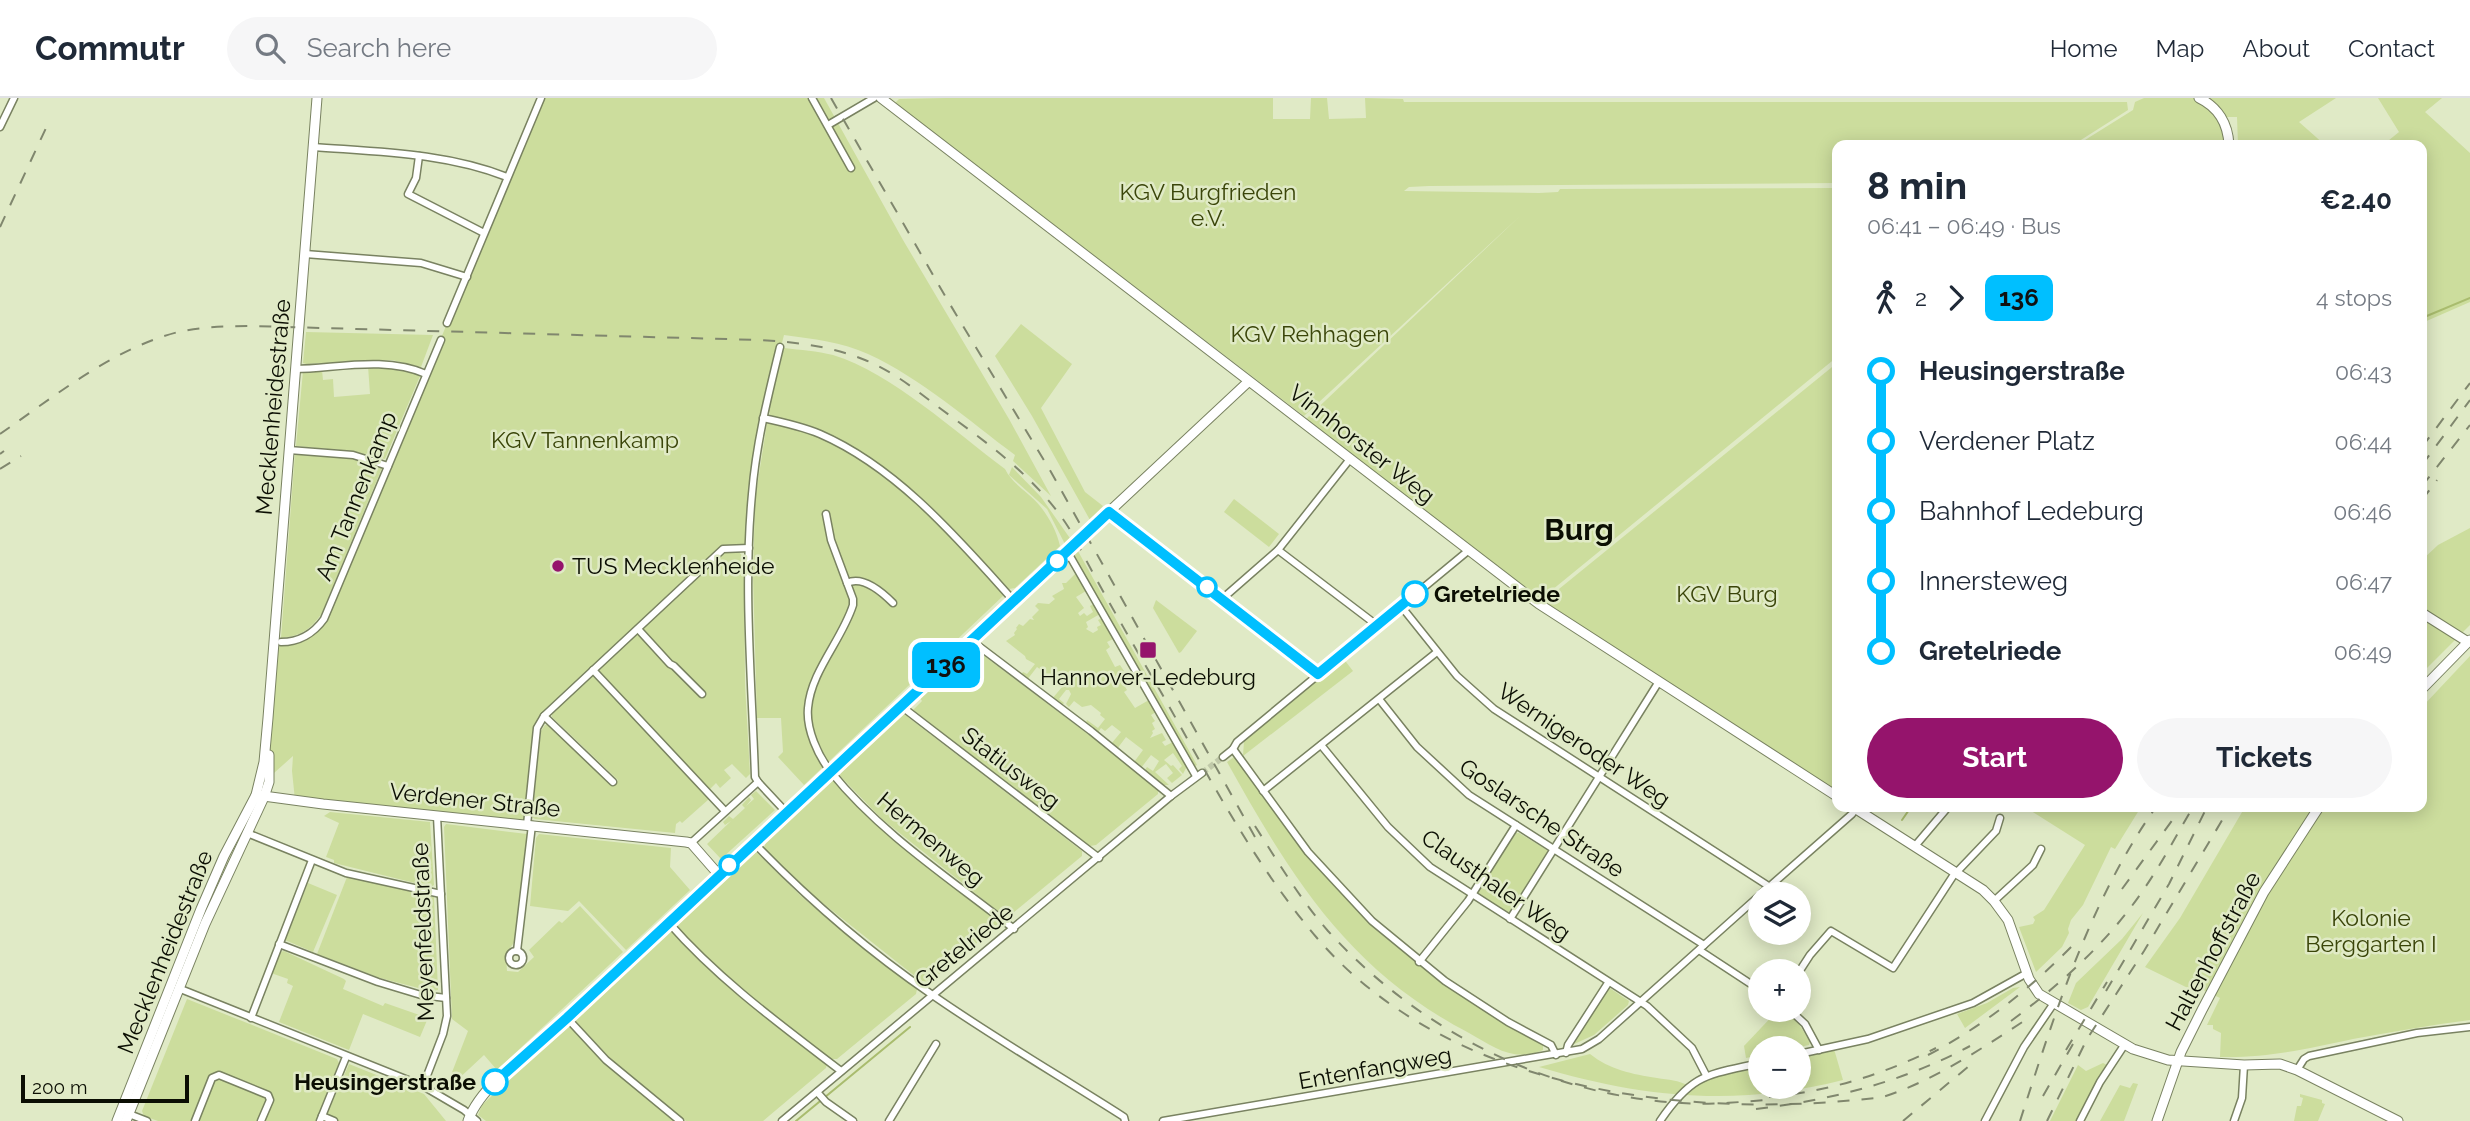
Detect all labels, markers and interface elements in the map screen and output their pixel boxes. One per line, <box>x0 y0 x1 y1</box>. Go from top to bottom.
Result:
search box <box>227 17 717 80</box>
text: Commutr <box>35 29 185 68</box>
icon: search <box>251 29 289 67</box>
text: Search here <box>307 33 451 63</box>
text: Home <box>2050 34 2118 63</box>
text: Map <box>2156 34 2204 63</box>
text: About <box>2242 34 2310 63</box>
text: Contact <box>2348 34 2435 63</box>
text: 8 min <box>1867 163 1967 208</box>
park label: KGV Burgfrieden e.V. <box>1120 178 1296 231</box>
text: €2.40 <box>2320 185 2392 215</box>
text: 06:41 – 06:49 · Bus <box>1867 212 2061 239</box>
icon: walk <box>1867 279 1905 317</box>
icon: forward <box>1937 279 1975 317</box>
text: 136 <box>1999 283 2039 312</box>
text: 2 <box>1915 284 1927 311</box>
text: 4 stops <box>2316 284 2392 311</box>
street label: Mecklenheidestraße <box>250 298 295 516</box>
park label: KGV Rehhagen <box>1230 320 1390 347</box>
text: Heusingerstraße <box>1919 356 2125 386</box>
text: 06:43 <box>2335 358 2392 385</box>
street label: Vinnhorster Weg <box>1284 378 1441 509</box>
street label: Am Tannenkamp <box>309 407 402 584</box>
park label: KGV Tannenkamp <box>491 426 679 453</box>
text: Verdener Platz <box>1919 426 2095 456</box>
text: 06:44 <box>2335 428 2392 455</box>
text: Bahnhof Ledeburg <box>1919 496 2144 526</box>
text: 06:46 <box>2333 498 2392 525</box>
district label: Burg <box>1544 512 1614 547</box>
unlabelled marker <box>1047 551 1067 571</box>
place label: TUS Mecklenheide <box>572 552 774 579</box>
marker: TUS Mecklenheide <box>550 558 566 574</box>
text: Innersteweg <box>1919 566 2068 596</box>
text: 06:47 <box>2335 568 2392 595</box>
unlabelled marker <box>1197 577 1217 597</box>
place label: Gretelriede <box>1434 580 1560 607</box>
park label: KGV Burg <box>1676 580 1778 607</box>
marker: Gretelriede <box>1402 581 1428 607</box>
text: Gretelriede <box>1919 636 2061 666</box>
text: 06:49 <box>2334 638 2392 665</box>
marker: Hannover-Ledeburg <box>1138 640 1158 660</box>
line badge: 136 <box>906 642 986 688</box>
text: 136 <box>926 650 966 679</box>
place label: Hannover-Ledeburg <box>1040 663 1256 690</box>
street label: Wernigeroder Weg <box>1493 677 1676 812</box>
button: Start <box>1867 718 2123 798</box>
button: Tickets <box>2137 718 2392 798</box>
street label: Statiusweg <box>957 721 1066 814</box>
street label: Goslarsche Straße <box>1455 752 1630 883</box>
street label: Verdener Straße <box>388 777 562 822</box>
street label: Hermenweg <box>872 786 991 891</box>
street label: Clausthaler Weg <box>1417 823 1576 946</box>
street label: Meyenfeldstraße <box>406 842 439 1022</box>
street label: Mecklenheidestraße <box>111 846 218 1057</box>
unlabelled marker <box>719 855 739 875</box>
street label: Haltenhoffstraße <box>2159 867 2266 1035</box>
map controls <box>1748 882 1811 1099</box>
button: layers <box>1748 882 1811 945</box>
street label: Gretelriede <box>909 898 1019 994</box>
park label: Kolonie Berggarten I <box>2305 904 2437 957</box>
button: + <box>1748 959 1811 1022</box>
button: − <box>1748 1036 1811 1099</box>
street label: Entenfangweg <box>1296 1041 1454 1094</box>
place label: Heusingerstraße <box>294 1068 476 1095</box>
marker: Heusingerstraße <box>482 1069 508 1095</box>
scale bar <box>21 1072 189 1104</box>
text: 200 m <box>32 1076 87 1098</box>

